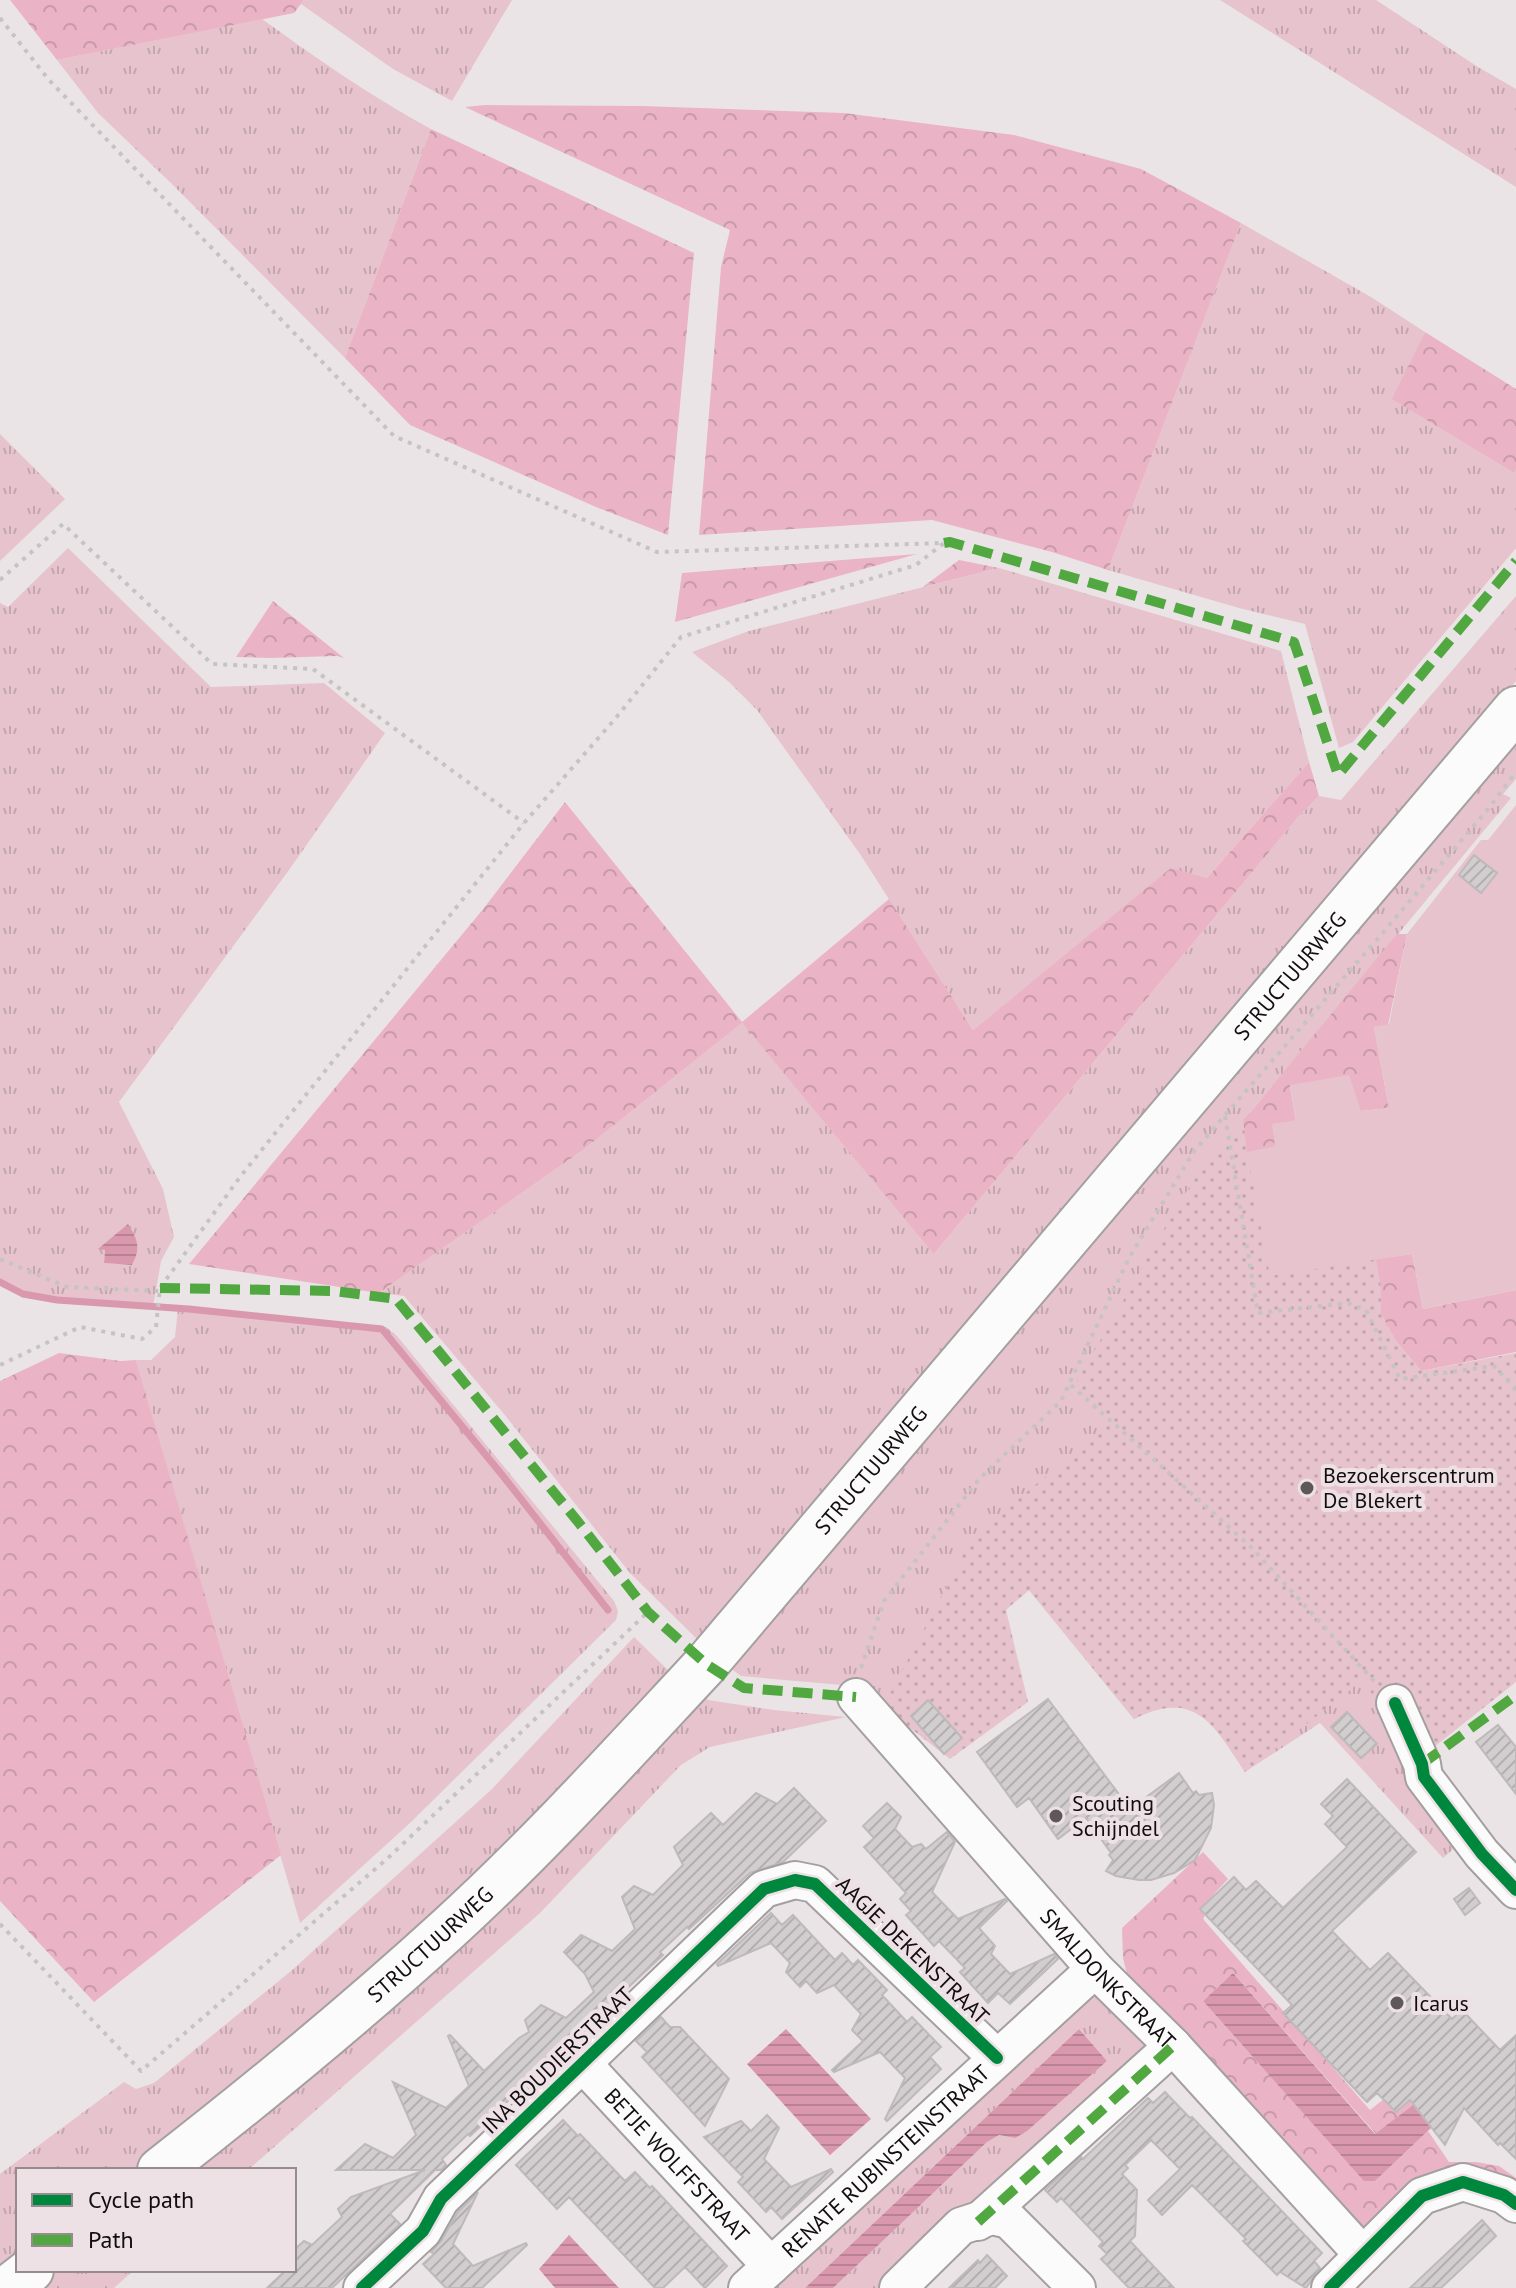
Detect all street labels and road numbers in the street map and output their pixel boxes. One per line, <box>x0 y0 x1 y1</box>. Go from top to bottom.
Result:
street label: STRUCTUURWEG <box>1227 906 1352 1046</box>
street label: STRUCTUURWEG <box>808 1400 933 1540</box>
street label: AAGJE DEKENSTRAAT <box>831 1870 995 2030</box>
street label: STRUCTUURWEG <box>361 1880 499 2008</box>
street label: SMALDONKSTRAAT <box>1034 1903 1182 2055</box>
street label: INA BOUDIERSTRAAT <box>475 1981 639 2139</box>
street label: RENATE RUBINSTEINSTRAAT <box>776 2059 995 2263</box>
street label: BETJE WOLFFSTRAAT <box>598 2082 756 2248</box>

